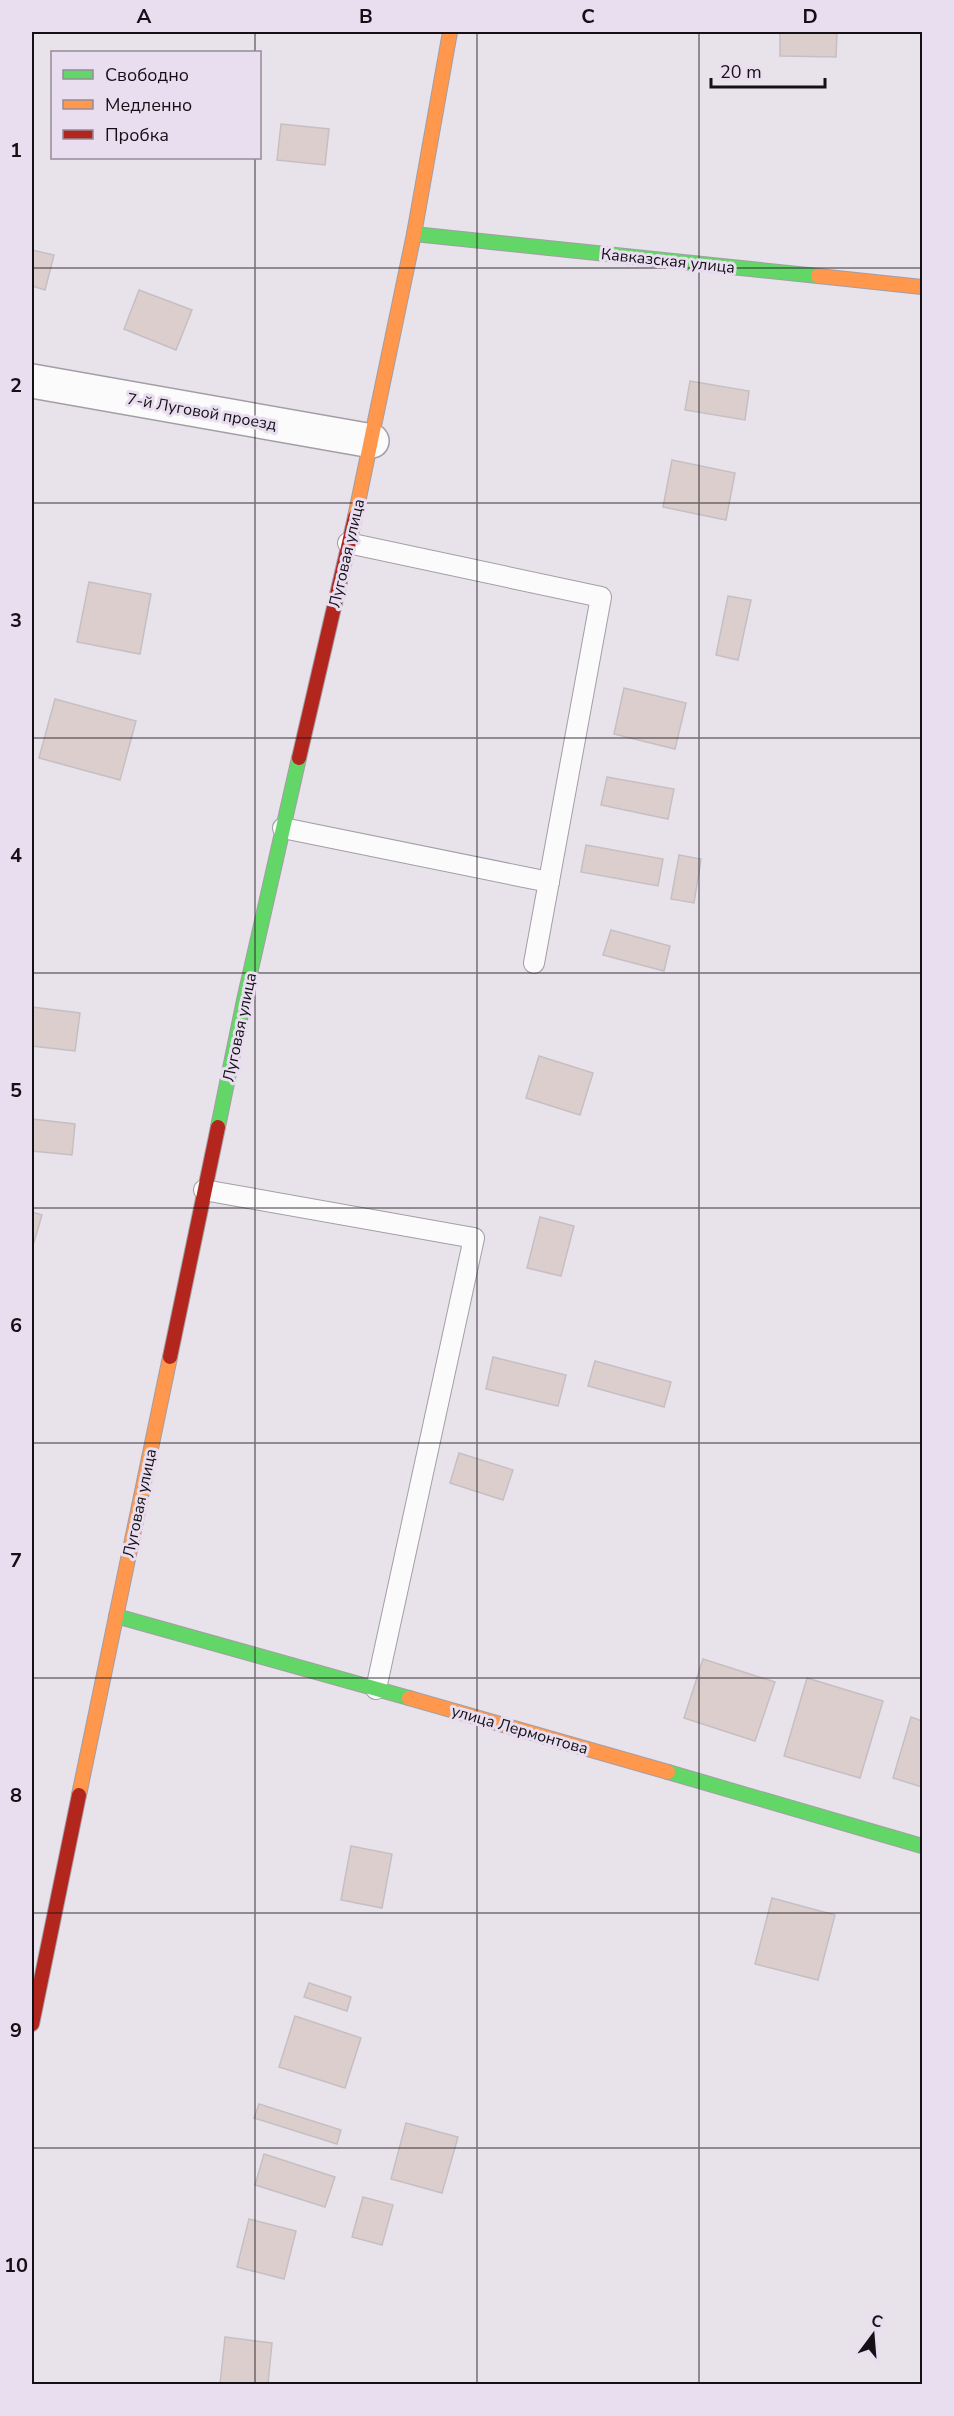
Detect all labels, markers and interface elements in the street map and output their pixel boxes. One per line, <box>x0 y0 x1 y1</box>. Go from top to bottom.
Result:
text: A <box>137 3 152 30</box>
text: B <box>359 3 373 30</box>
text: C <box>581 3 595 30</box>
text: D <box>802 3 818 30</box>
legend <box>51 51 261 159</box>
scale bar <box>711 51 825 89</box>
text: 20 m <box>720 60 762 84</box>
text: Свободно <box>105 63 189 87</box>
text: Медленно <box>105 93 192 117</box>
text: Пробка <box>105 123 169 147</box>
text: 1 <box>10 137 22 164</box>
street label: Кавказская улица <box>600 243 736 279</box>
text: 2 <box>10 372 22 399</box>
street label: 7-й Луговой проезд <box>125 388 279 436</box>
street label: Луговая улица <box>324 497 370 610</box>
text: 3 <box>10 607 22 634</box>
text: 4 <box>10 842 22 869</box>
street label: Луговая улица <box>218 971 262 1084</box>
text: 5 <box>10 1077 22 1104</box>
text: 6 <box>10 1312 22 1339</box>
street label: Луговая улица <box>118 1447 162 1560</box>
text: 7 <box>10 1547 22 1574</box>
street label: улица Лермонтова <box>449 1700 591 1760</box>
text: 8 <box>10 1782 22 1809</box>
text: 9 <box>10 2017 22 2044</box>
text: 10 <box>4 2252 28 2279</box>
north arrow <box>843 2305 903 2365</box>
text: С <box>869 2309 885 2334</box>

